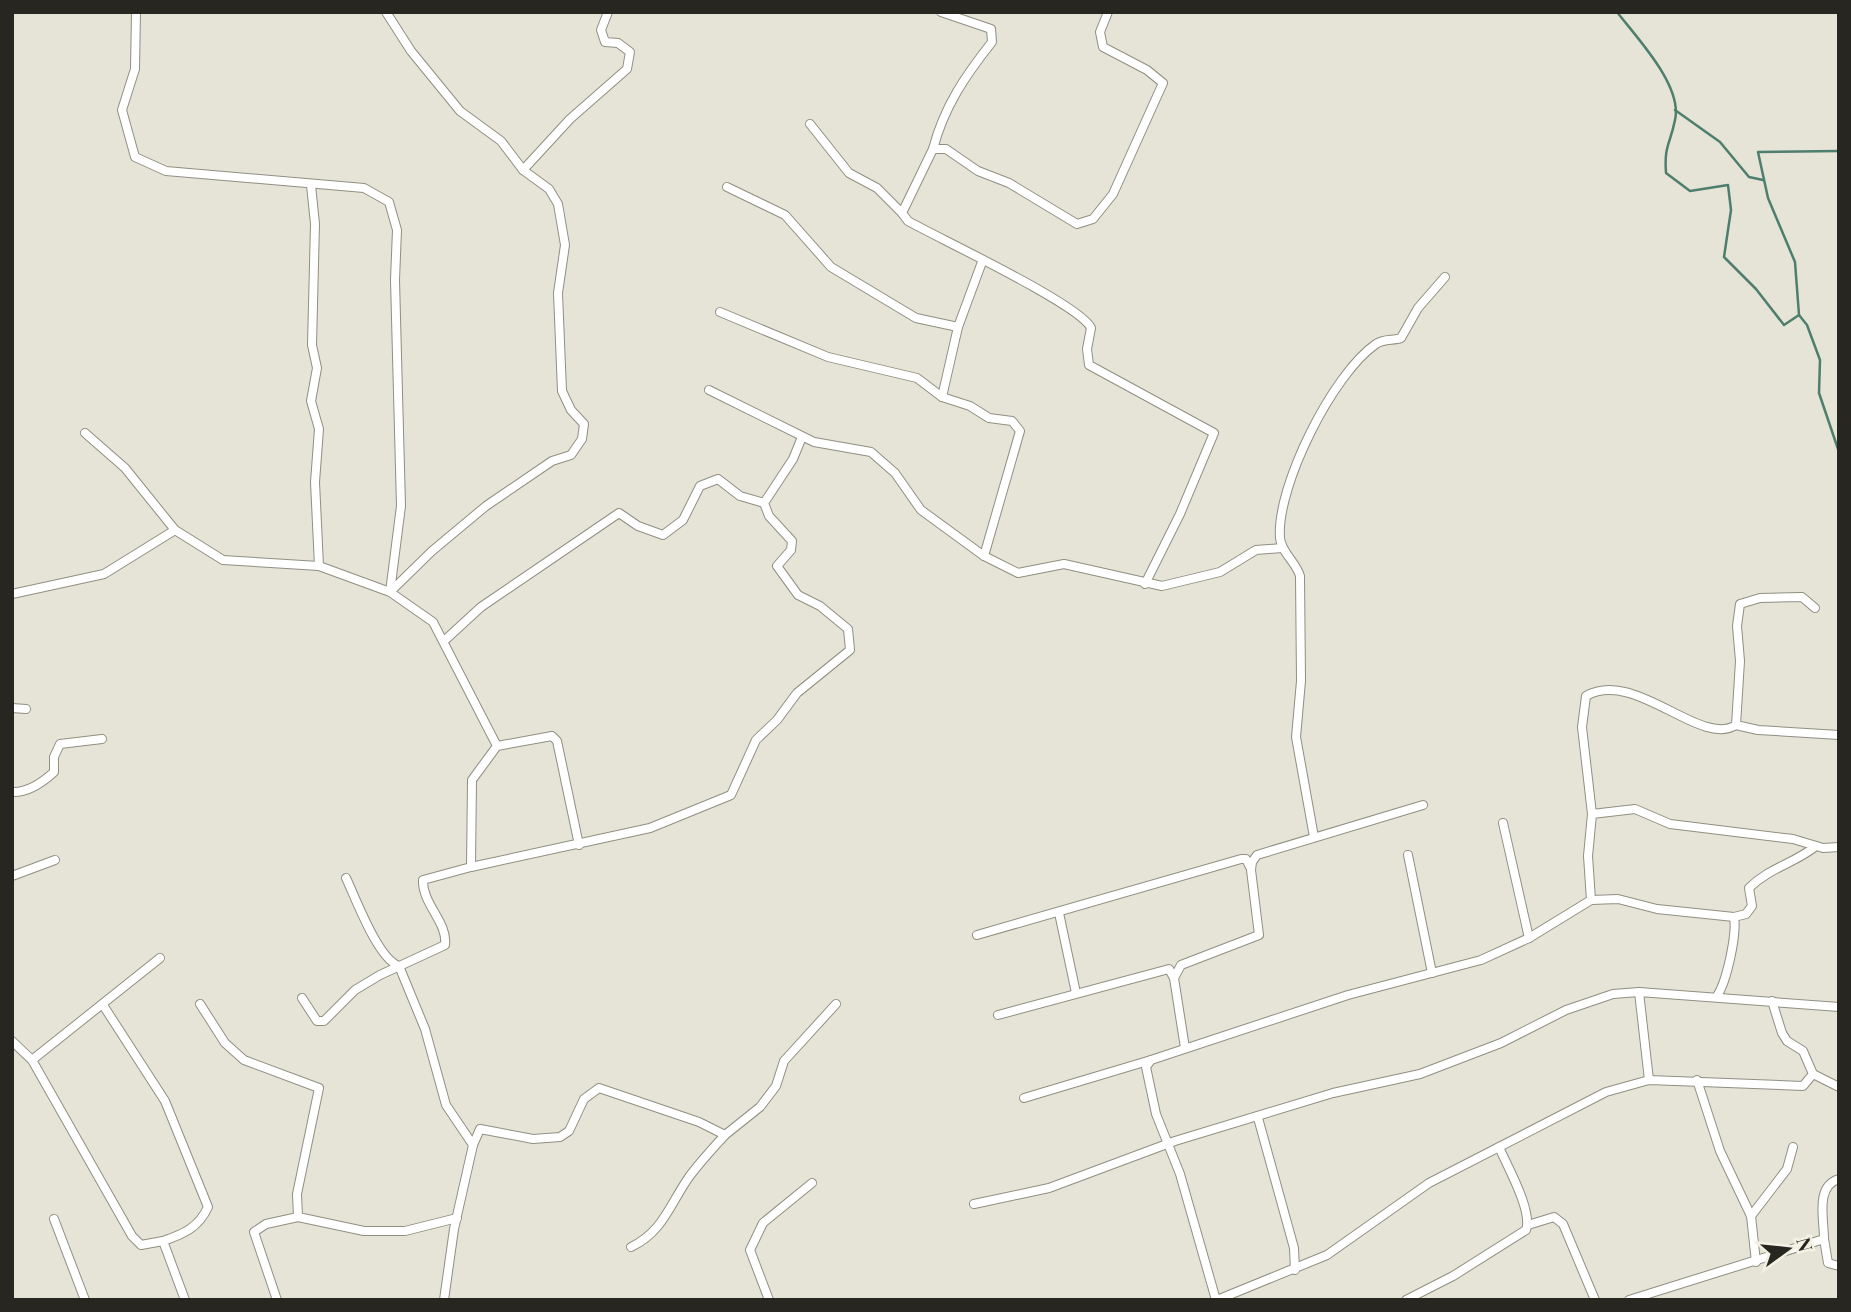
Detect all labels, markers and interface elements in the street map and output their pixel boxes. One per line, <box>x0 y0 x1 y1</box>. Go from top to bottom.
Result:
north arrow <box>1753 1214 1823 1284</box>
text: N <box>1791 1234 1820 1255</box>

